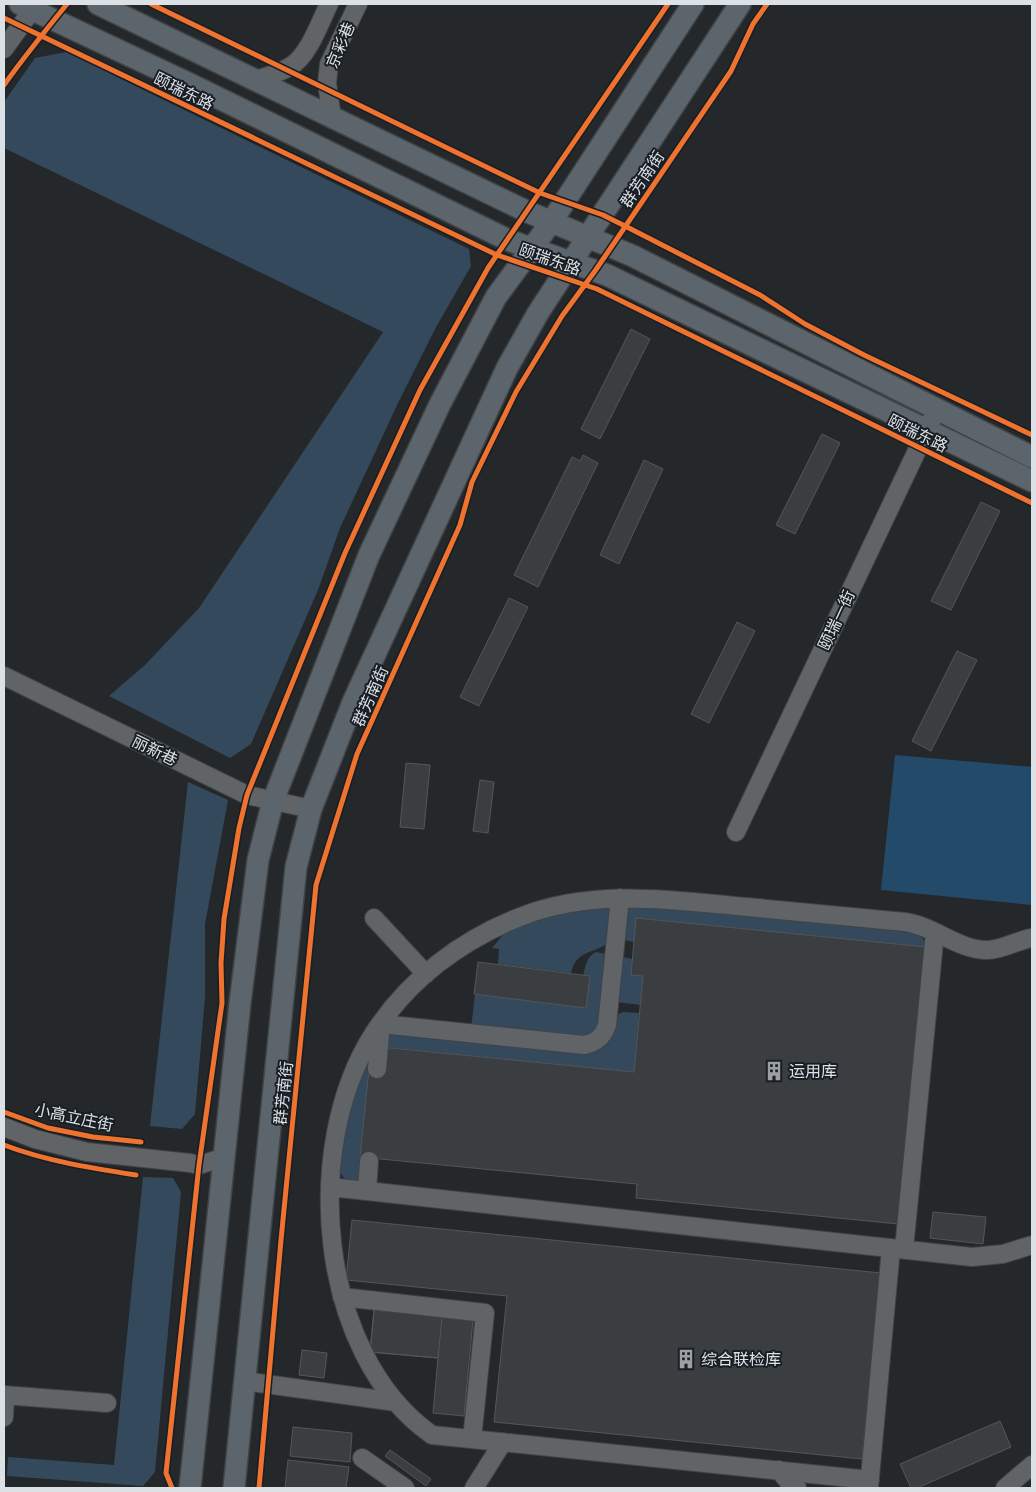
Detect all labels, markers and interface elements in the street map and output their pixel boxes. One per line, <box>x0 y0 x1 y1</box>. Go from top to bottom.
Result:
street label: 京彩巷 <box>320 19 360 71</box>
street label: 颐瑞东路 <box>150 67 218 115</box>
street label: 群芳南街 <box>615 146 669 212</box>
street label: 颐瑞东路 <box>516 238 584 280</box>
street label: 颐瑞东路 <box>884 409 952 457</box>
street label: 颐瑞一街 <box>813 586 859 654</box>
street label: 群芳南街 <box>347 662 393 730</box>
street label: 丽新巷 <box>129 730 181 770</box>
street label: 群芳南街 <box>269 1060 297 1126</box>
building icon: 运用库 <box>763 1060 785 1082</box>
place label: 运用库 <box>789 1060 837 1082</box>
street label: 小高立庄街 <box>33 1098 115 1136</box>
building icon: 综合联检库 <box>675 1348 697 1370</box>
place label: 综合联检库 <box>701 1348 781 1370</box>

